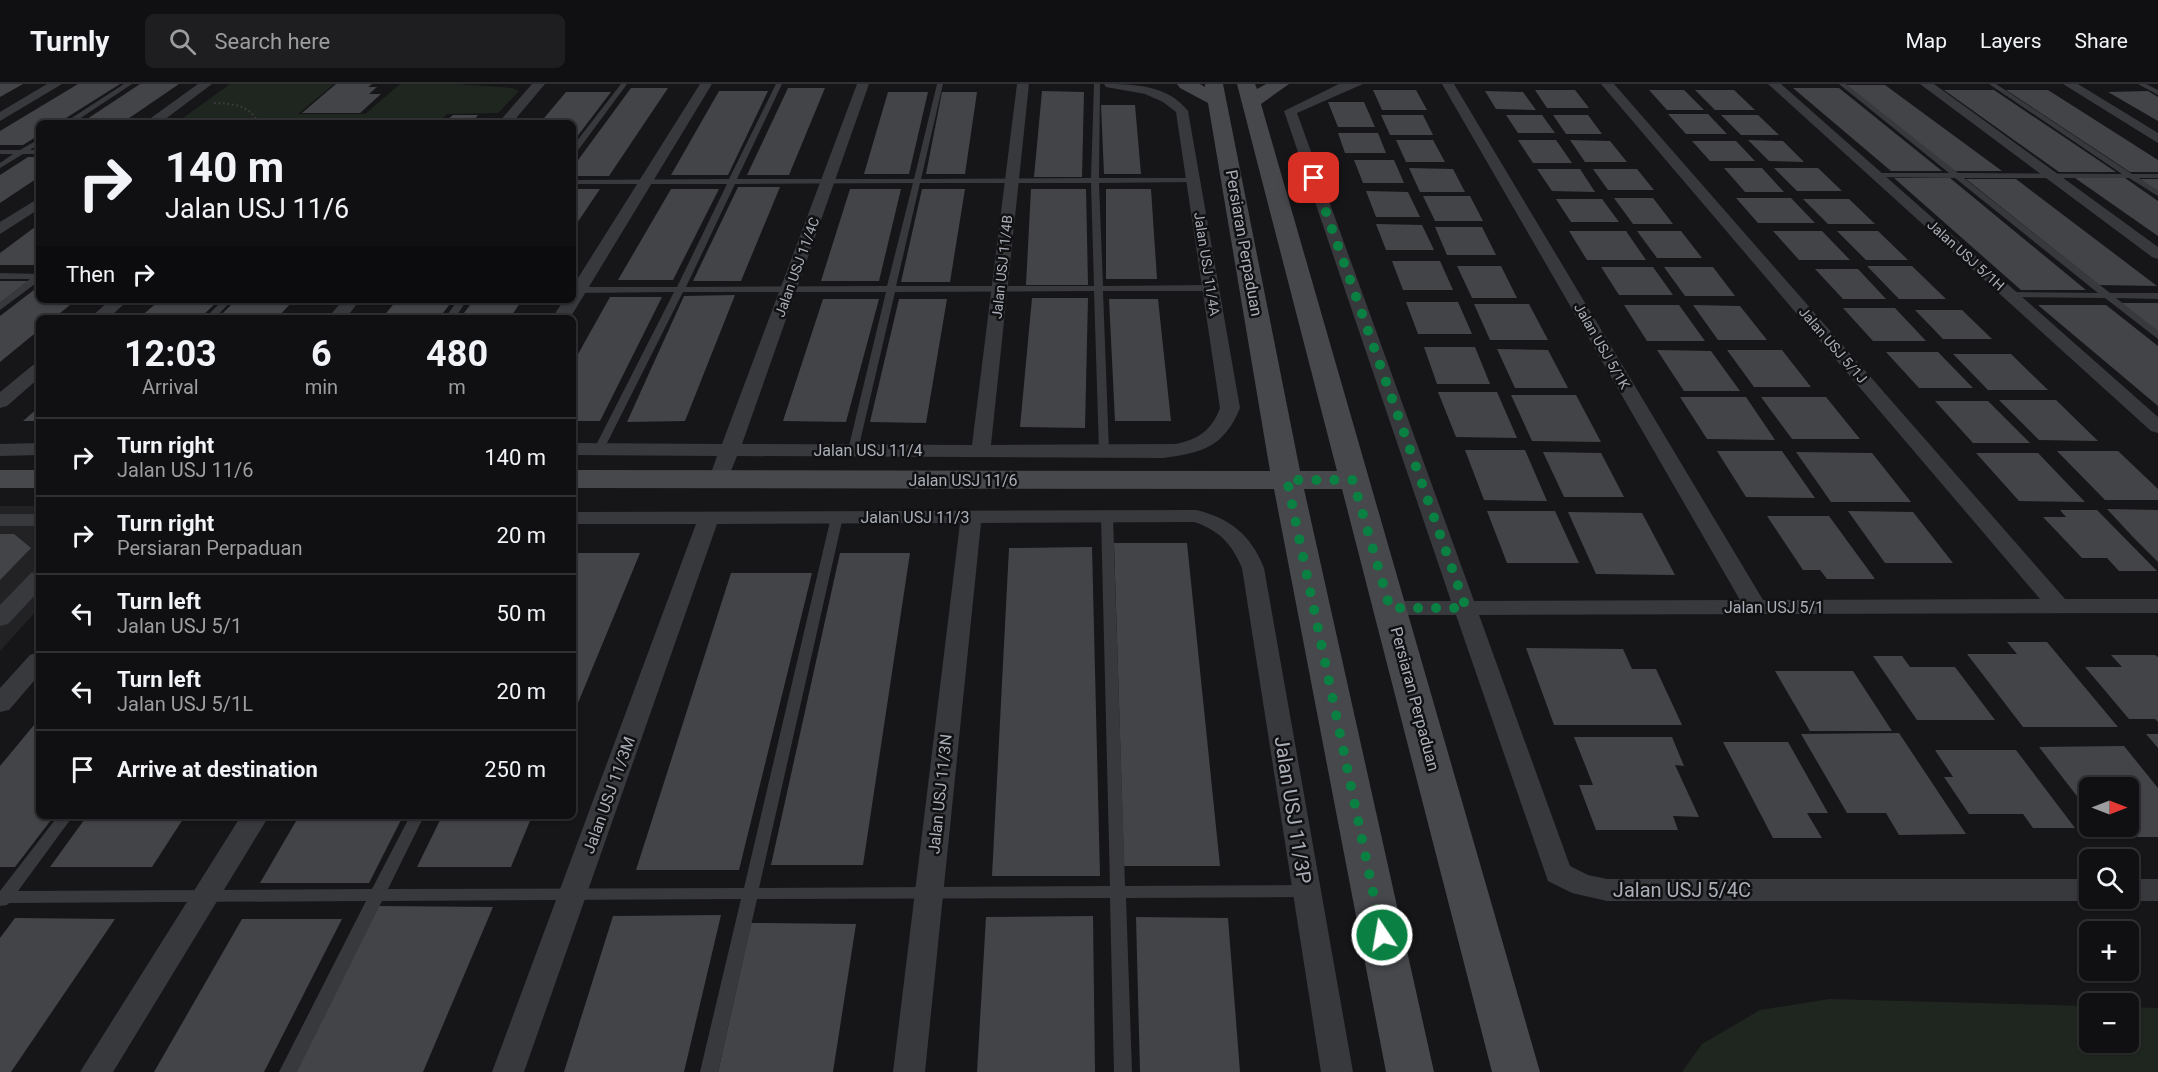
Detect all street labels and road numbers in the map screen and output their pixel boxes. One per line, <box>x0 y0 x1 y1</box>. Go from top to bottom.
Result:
street label: Persiaran Perpaduan <box>1222 168 1266 318</box>
street label: Jalan USJ 11/4A <box>1191 211 1223 317</box>
street label: Jalan USJ 11/4B <box>989 214 1015 320</box>
street label: Jalan USJ 11/4C <box>772 215 822 319</box>
street label: Jalan USJ 5/1H <box>1924 216 2008 294</box>
street label: Jalan USJ 5/1K <box>1571 300 1633 392</box>
street label: Jalan USJ 5/1J <box>1796 304 1870 386</box>
street label: Jalan USJ 11/4 <box>813 441 923 460</box>
street label: Jalan USJ 11/6 <box>908 471 1018 490</box>
street label: Jalan USJ 11/3 <box>860 508 970 527</box>
street label: Jalan USJ 5/1 <box>1724 598 1824 617</box>
street label: Persiaran Perpaduan <box>1387 625 1443 773</box>
street label: Jalan USJ 11/3N <box>924 733 956 855</box>
street label: Jalan USJ 11/3M <box>579 734 639 856</box>
street label: Jalan USJ 11/3P <box>1269 734 1317 886</box>
street label: Jalan USJ 5/4C <box>1613 878 1751 902</box>

